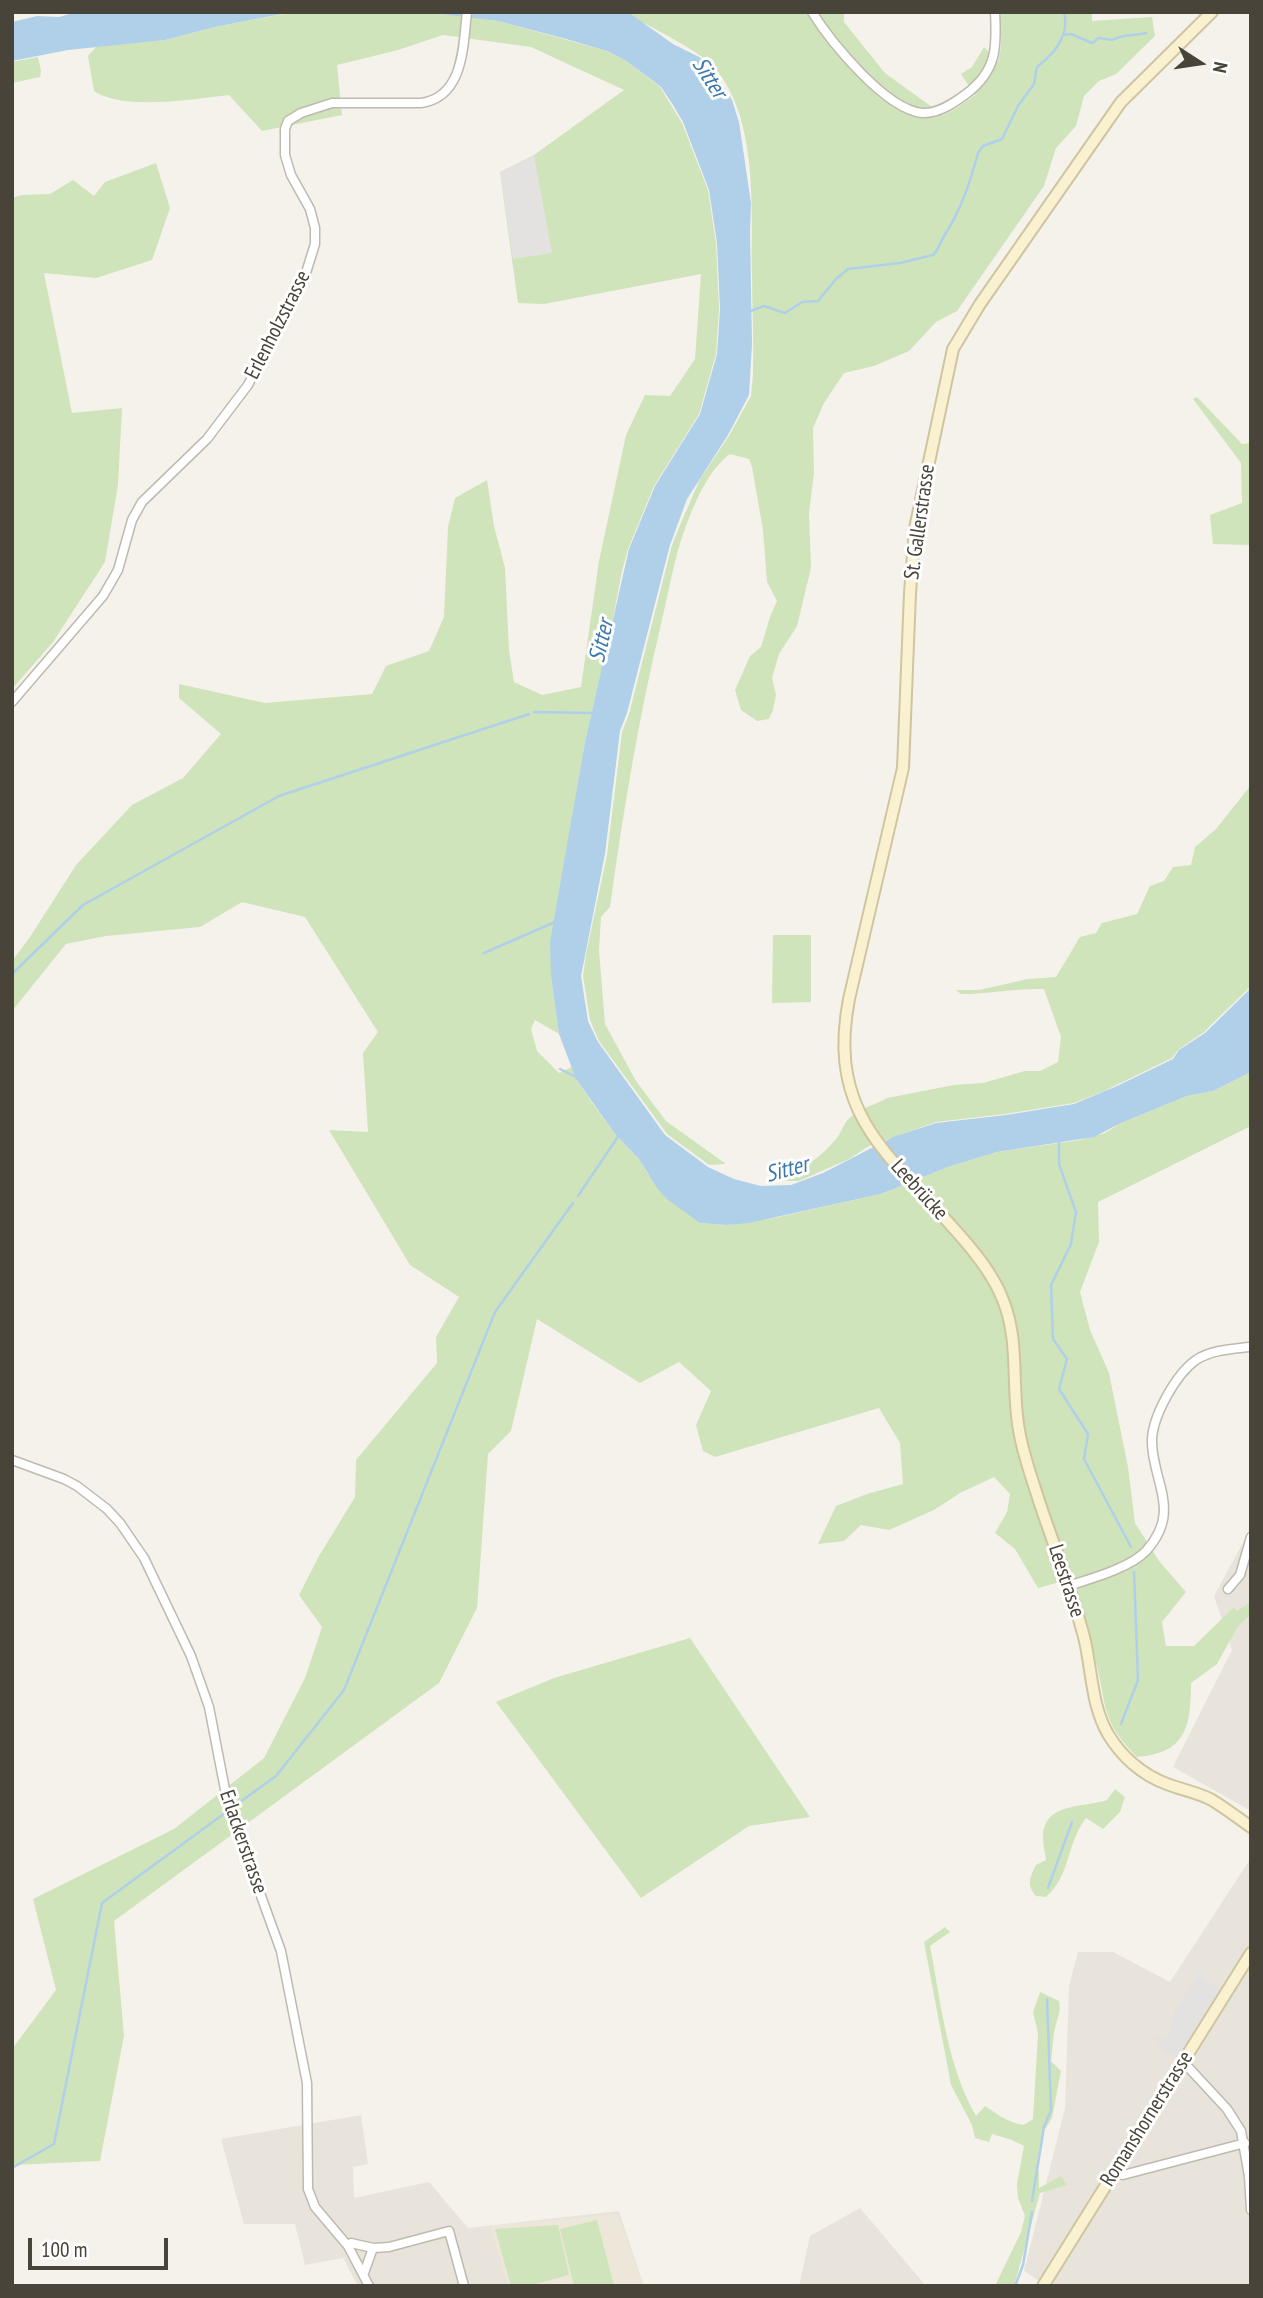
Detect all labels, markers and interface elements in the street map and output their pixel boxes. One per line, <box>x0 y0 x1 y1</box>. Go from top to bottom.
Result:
north arrow <box>1165 28 1235 98</box>
water label: Sitter <box>686 52 732 104</box>
text: N <box>1208 60 1233 75</box>
street label: Erlenholzstrasse <box>240 267 316 383</box>
street label: St. Gallerstrasse <box>899 463 941 581</box>
water label: Sitter <box>584 617 620 665</box>
water label: Sitter <box>763 1151 811 1189</box>
street label: Leebrücke <box>885 1154 953 1226</box>
street label: Leestrasse <box>1042 1542 1090 1620</box>
street label: Erlackerstrasse <box>214 1787 272 1897</box>
street label: Romanshornerstrasse <box>1095 2047 1199 2191</box>
scale bar <box>32 2224 172 2268</box>
text: 100 m <box>41 2236 87 2263</box>

